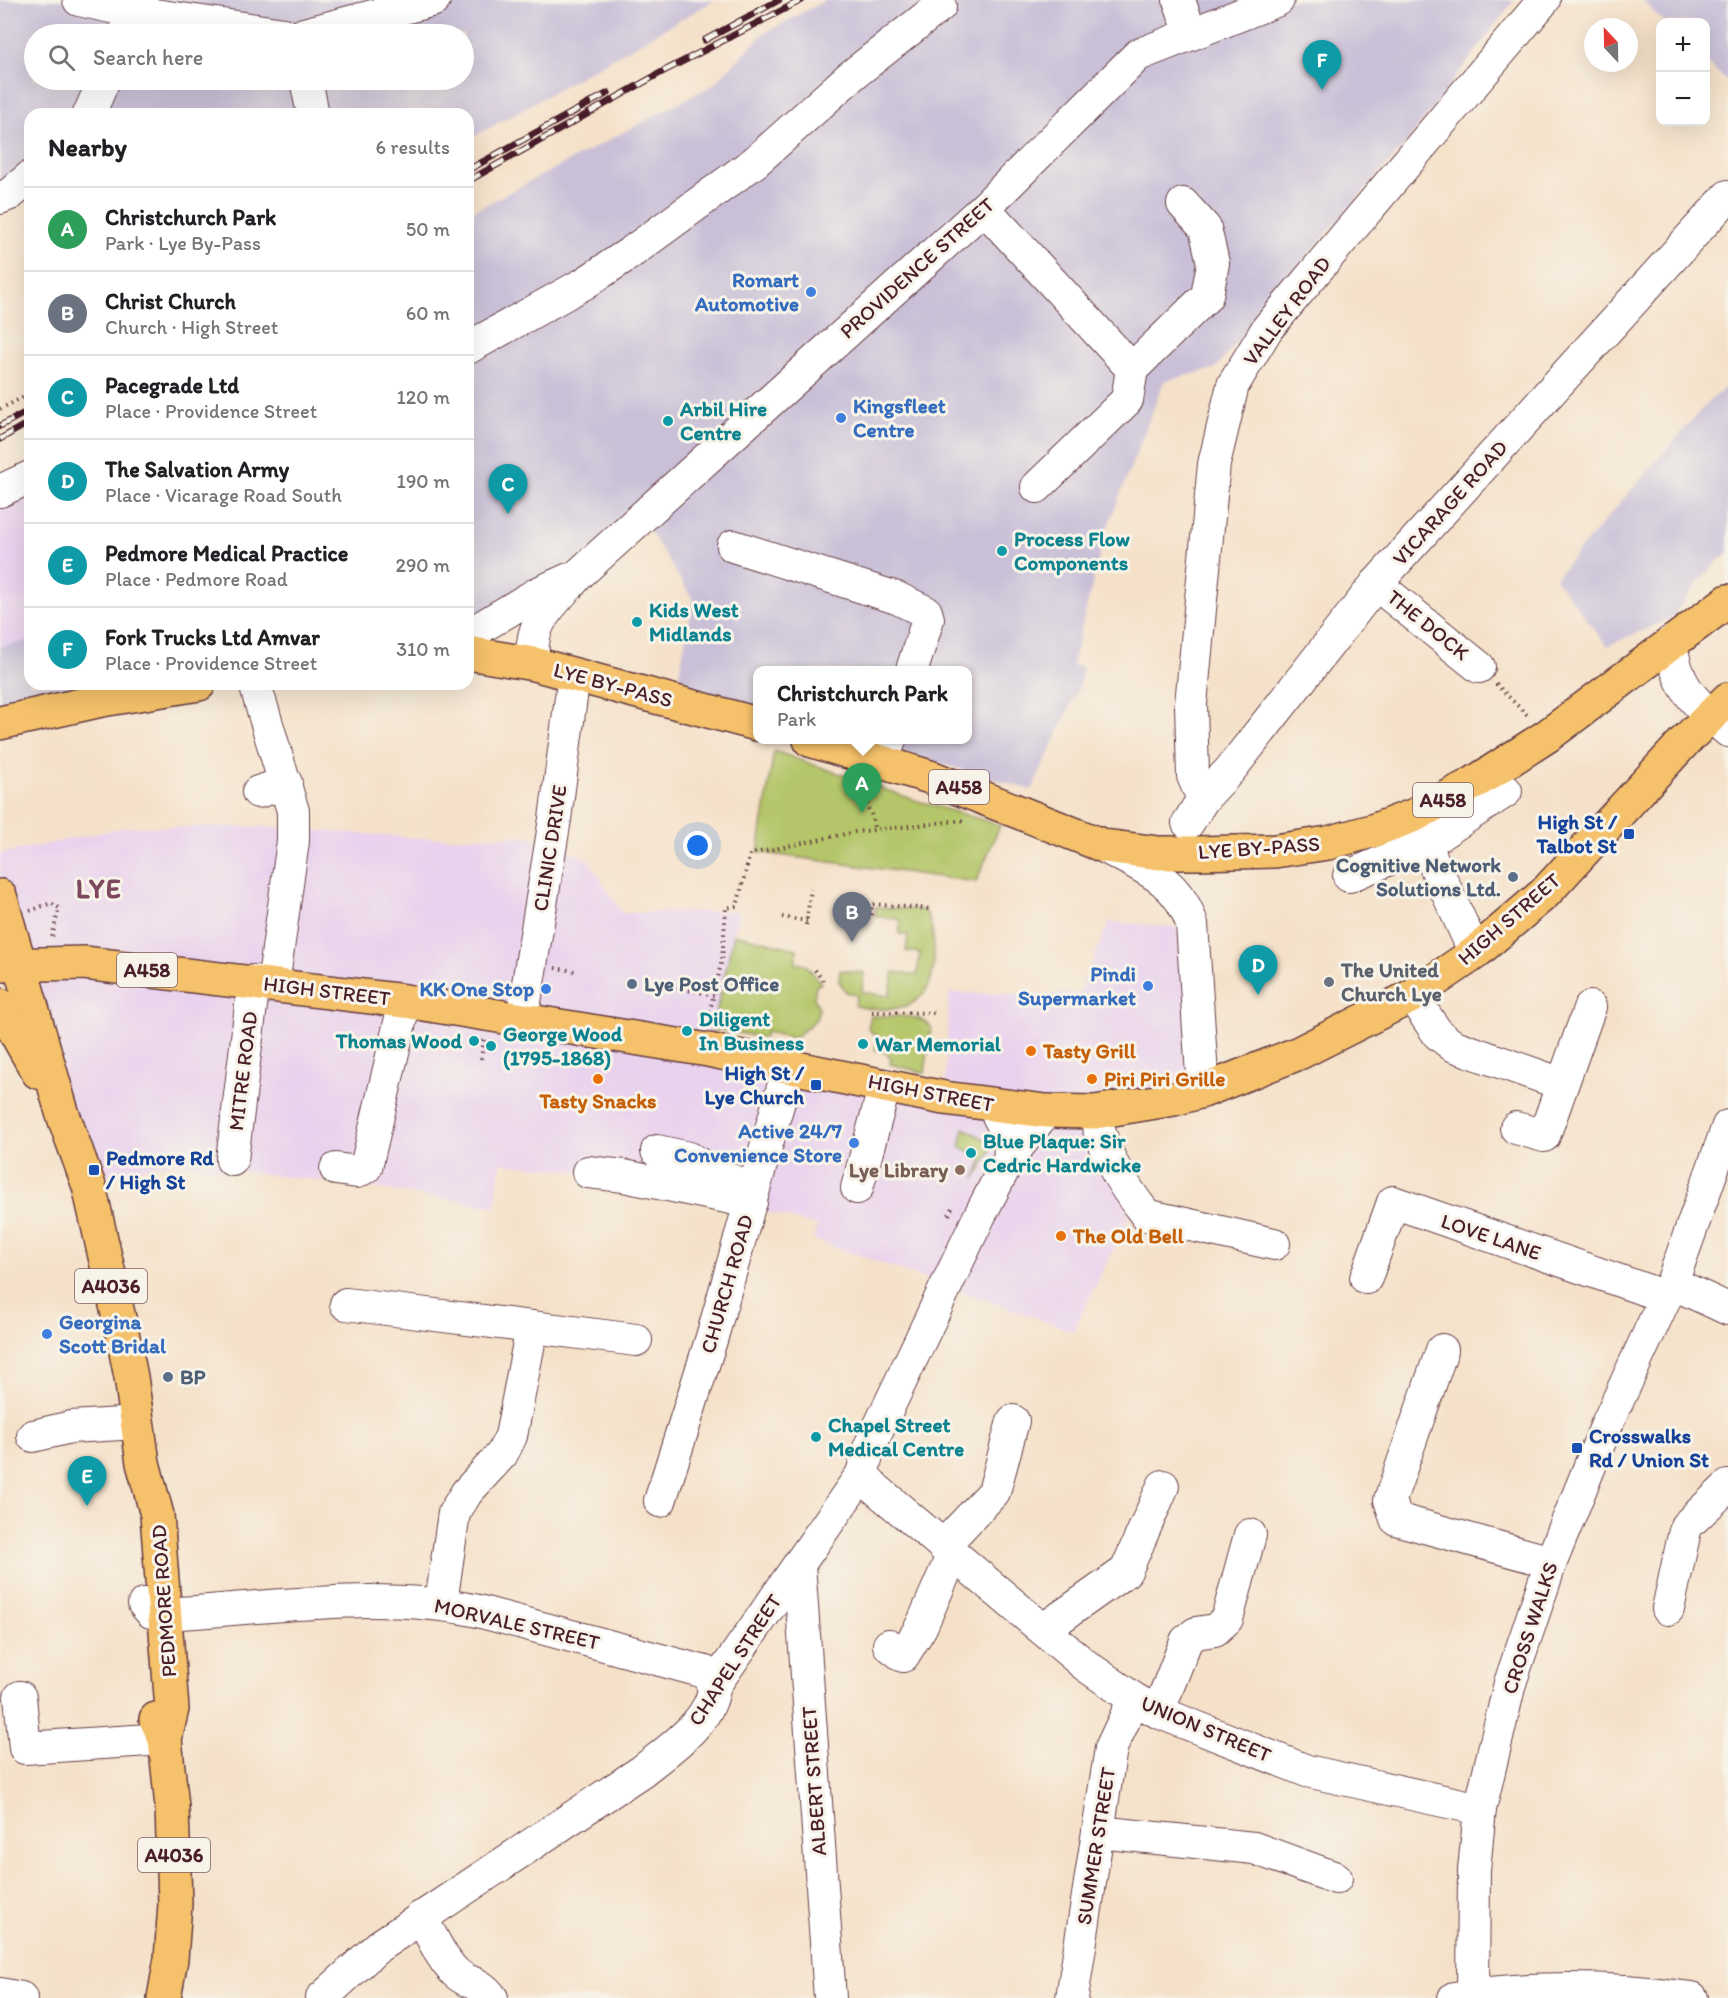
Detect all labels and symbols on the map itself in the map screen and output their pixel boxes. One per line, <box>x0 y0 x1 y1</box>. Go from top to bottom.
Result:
north arrow <box>1584 18 1638 72</box>
pin: F <box>1302 40 1342 90</box>
street label: PROVIDENCE STREET <box>834 192 999 344</box>
street label: VALLEY ROAD <box>1237 251 1336 370</box>
place label: Romart Automotive <box>694 267 799 316</box>
marker: Romart Automotive <box>804 285 818 299</box>
place label: Kingsfleet Centre <box>853 393 946 442</box>
place label: Arbil Hire Centre <box>679 396 767 445</box>
marker: Kingsfleet Centre <box>834 411 848 425</box>
marker: Arbil Hire Centre <box>661 414 675 428</box>
street label: VICARAGE ROAD <box>1387 435 1512 570</box>
pin: C <box>488 464 528 514</box>
place label: Process Flow Components <box>1014 526 1131 576</box>
marker: Process Flow Components <box>995 544 1009 558</box>
street label: THE DOCK <box>1382 584 1474 665</box>
place label: Kids West Midlands <box>649 597 739 646</box>
marker: Kids West Midlands <box>630 615 644 629</box>
street label: LYE BY-PASS <box>551 657 675 712</box>
pin: A <box>842 764 882 813</box>
road number: A458 <box>929 770 989 804</box>
street label: CLINIC DRIVE <box>527 783 572 913</box>
road number: A458 <box>1413 783 1473 817</box>
place label: High St / Talbot St <box>1536 809 1617 858</box>
marker: High St / Talbot St <box>1622 827 1636 841</box>
your location <box>683 831 712 860</box>
street label: LYE BY-PASS <box>1197 831 1321 864</box>
place label: Cognitive Network Solutions Ltd. <box>1336 852 1501 901</box>
street label: HIGH STREET <box>1452 867 1565 970</box>
marker: Cognitive Network Solutions Ltd. <box>1506 870 1520 884</box>
district label: LYE <box>76 872 122 905</box>
pin: B <box>832 892 872 942</box>
pin: D <box>1238 946 1278 995</box>
road number: A458 <box>117 953 177 987</box>
place label: The United Church Lye <box>1340 957 1442 1007</box>
place label: Pindi Supermarket <box>1018 961 1136 1011</box>
street label: HIGH STREET <box>262 970 392 1011</box>
place label: Lye Post Office <box>644 971 779 997</box>
marker: The United Church Lye <box>1322 975 1336 989</box>
place label: KK One Stop <box>419 976 534 1002</box>
marker: Lye Post Office <box>625 977 639 991</box>
marker: Pindi Supermarket <box>1141 979 1155 993</box>
marker: KK One Stop <box>539 982 553 996</box>
place label: Diligent In Business <box>699 1006 804 1055</box>
street label: MITRE ROAD <box>223 1010 262 1132</box>
place label: George Wood (1795-1868) <box>503 1021 623 1071</box>
marker: Diligent In Business <box>680 1024 694 1038</box>
place label: Thomas Wood <box>335 1028 462 1053</box>
place label: War Memorial <box>875 1031 1002 1056</box>
marker: Thomas Wood <box>467 1034 481 1048</box>
marker: War Memorial <box>856 1037 870 1051</box>
place label: Tasty Grill <box>1042 1038 1137 1064</box>
marker: George Wood (1795-1868) <box>484 1039 498 1053</box>
marker: Tasty Grill <box>1024 1044 1038 1058</box>
place label: High St / Lye Church <box>705 1060 804 1110</box>
place label: Piri Piri Grille <box>1104 1066 1225 1091</box>
street label: HIGH STREET <box>866 1068 996 1117</box>
marker: Tasty Snacks <box>591 1072 605 1086</box>
marker: Piri Piri Grille <box>1085 1072 1099 1086</box>
marker: High St / Lye Church <box>809 1078 823 1092</box>
place label: Tasty Snacks <box>539 1088 656 1114</box>
place label: Active 24/7 Convenience Store <box>674 1118 843 1167</box>
place label: Blue Plaque: Sir Cedric Hardwicke <box>983 1128 1141 1177</box>
marker: Active 24/7 Convenience Store <box>847 1136 861 1150</box>
place label: Pedmore Rd / High St <box>105 1145 214 1195</box>
marker: Blue Plaque: Sir Cedric Hardwicke <box>964 1146 978 1160</box>
place label: Lye Library <box>849 1157 948 1183</box>
marker: Pedmore Rd / High St <box>87 1163 101 1177</box>
marker: Lye Library <box>953 1163 967 1177</box>
street label: LOVE LANE <box>1438 1208 1544 1265</box>
street label: CHURCH ROAD <box>695 1212 758 1356</box>
place label: The Old Bell <box>1072 1223 1185 1248</box>
marker: The Old Bell <box>1054 1229 1068 1243</box>
road number: A4036 <box>75 1269 147 1303</box>
place label: Georgina Scott Bridal <box>59 1309 167 1358</box>
marker: Georgina Scott Bridal <box>40 1327 54 1341</box>
place label: BP <box>180 1364 206 1389</box>
marker: BP <box>161 1370 175 1384</box>
place label: Chapel Street Medical Centre <box>828 1412 964 1461</box>
place label: Crosswalks Rd / Union St <box>1589 1423 1709 1472</box>
marker: Chapel Street Medical Centre <box>809 1430 823 1444</box>
marker: Crosswalks Rd / Union St <box>1570 1441 1584 1455</box>
pin: E <box>68 1456 106 1506</box>
street label: PEDMORE ROAD <box>146 1524 181 1678</box>
street label: CROSS WALKS <box>1496 1559 1563 1697</box>
street label: CHAPEL STREET <box>683 1589 787 1730</box>
street label: MORVALE STREET <box>432 1592 602 1655</box>
street label: UNION STREET <box>1137 1690 1275 1767</box>
street label: ALBERT STREET <box>796 1705 831 1857</box>
street label: SUMMER STREET <box>1071 1765 1120 1927</box>
road number: A4036 <box>138 1838 210 1872</box>

